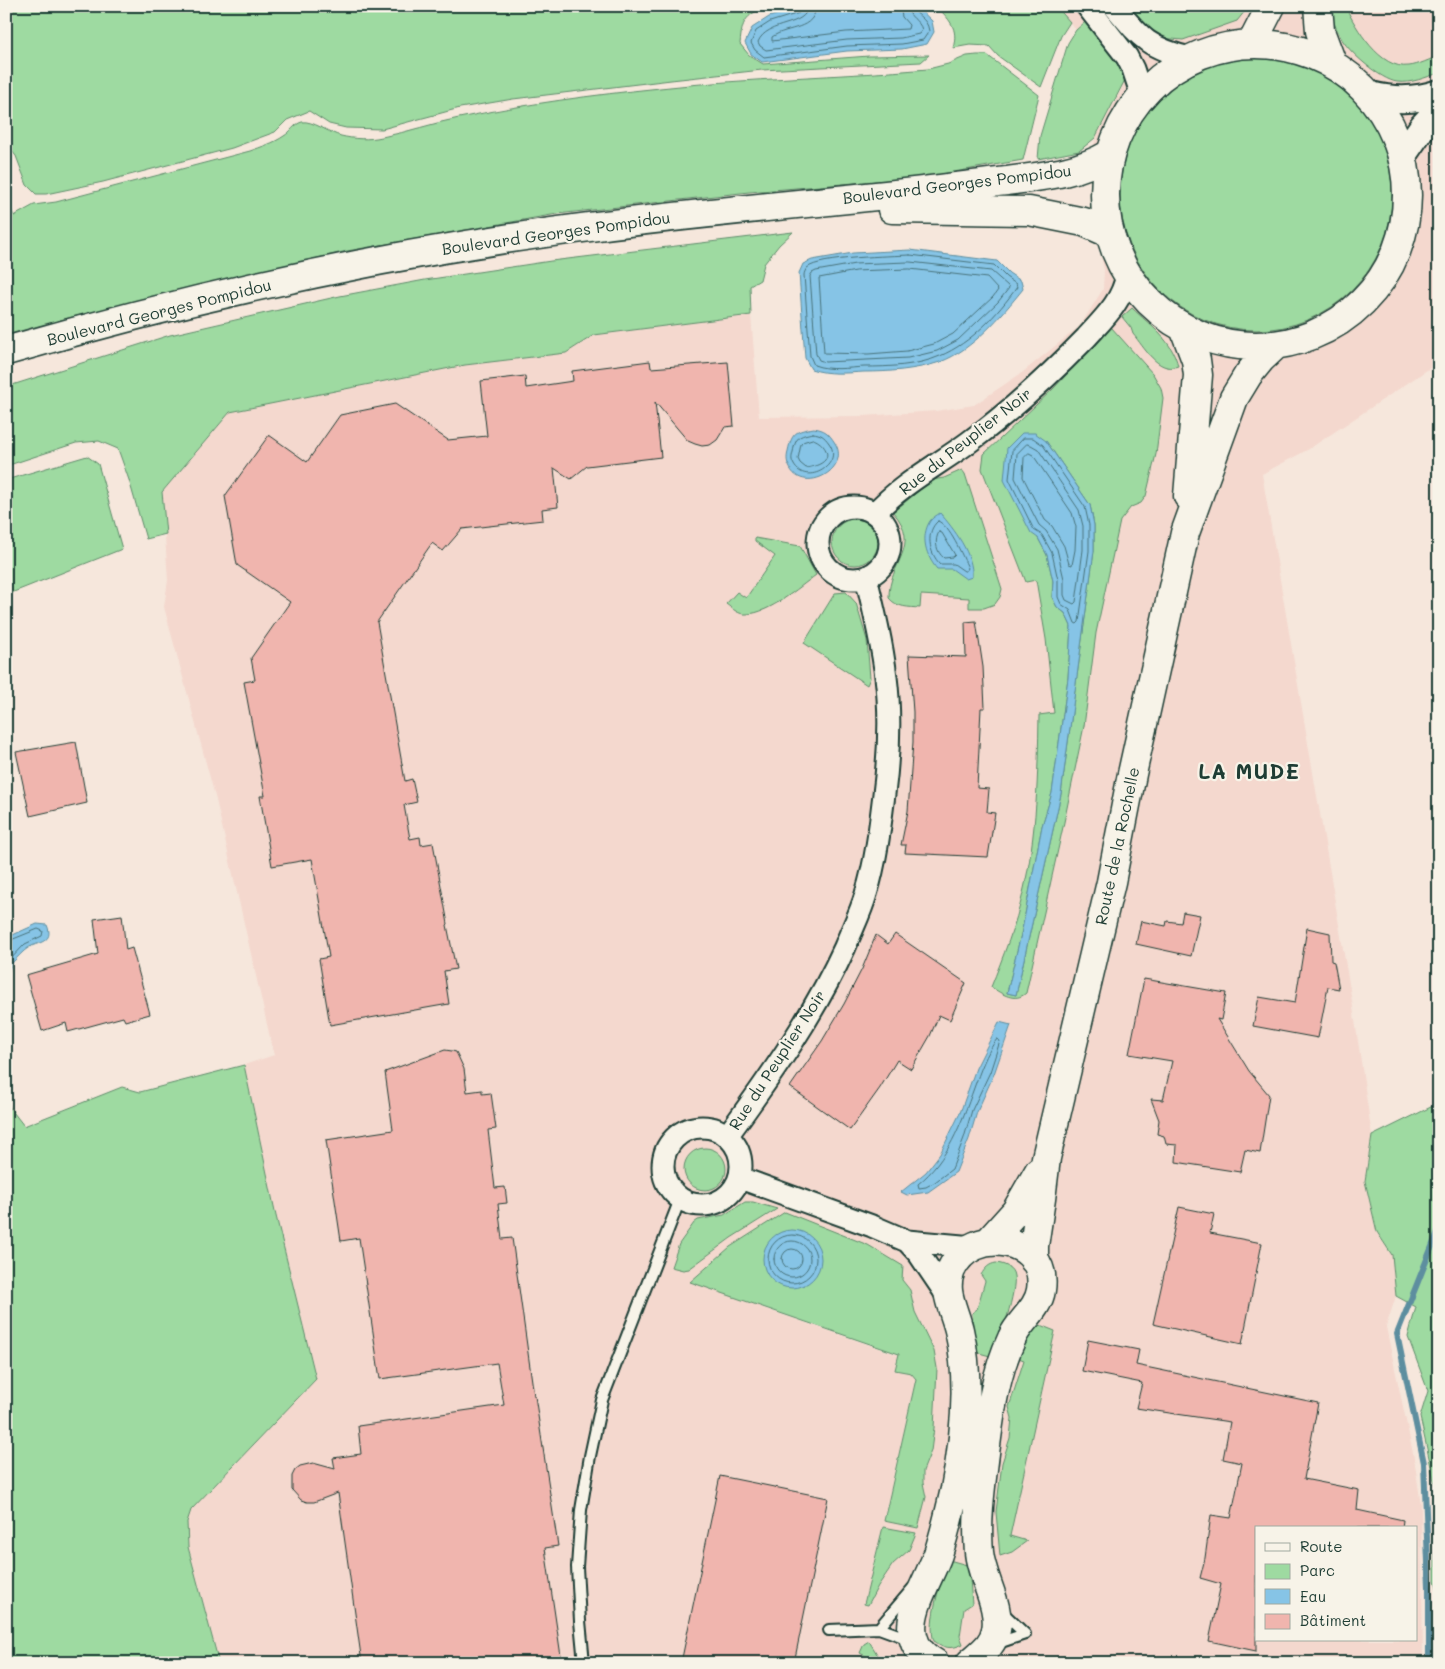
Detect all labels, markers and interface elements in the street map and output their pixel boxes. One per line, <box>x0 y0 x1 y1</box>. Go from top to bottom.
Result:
street label: Boulevard Georges Pompidou <box>841 159 1073 208</box>
street label: Boulevard Georges Pompidou <box>440 206 671 259</box>
street label: Boulevard Georges Pompidou <box>45 273 273 350</box>
street label: Rue du Peuplier Noir <box>894 382 1035 499</box>
district label: LA MUDE <box>1198 757 1300 784</box>
street label: Route de la Rochelle <box>1090 765 1144 927</box>
street label: Rue du Peuplier Noir <box>724 986 830 1134</box>
legend <box>1255 1526 1418 1642</box>
text: Route <box>1300 1536 1343 1556</box>
text: Parc <box>1300 1560 1335 1580</box>
text: Eau <box>1300 1586 1326 1606</box>
text: Bâtiment <box>1300 1610 1366 1630</box>

